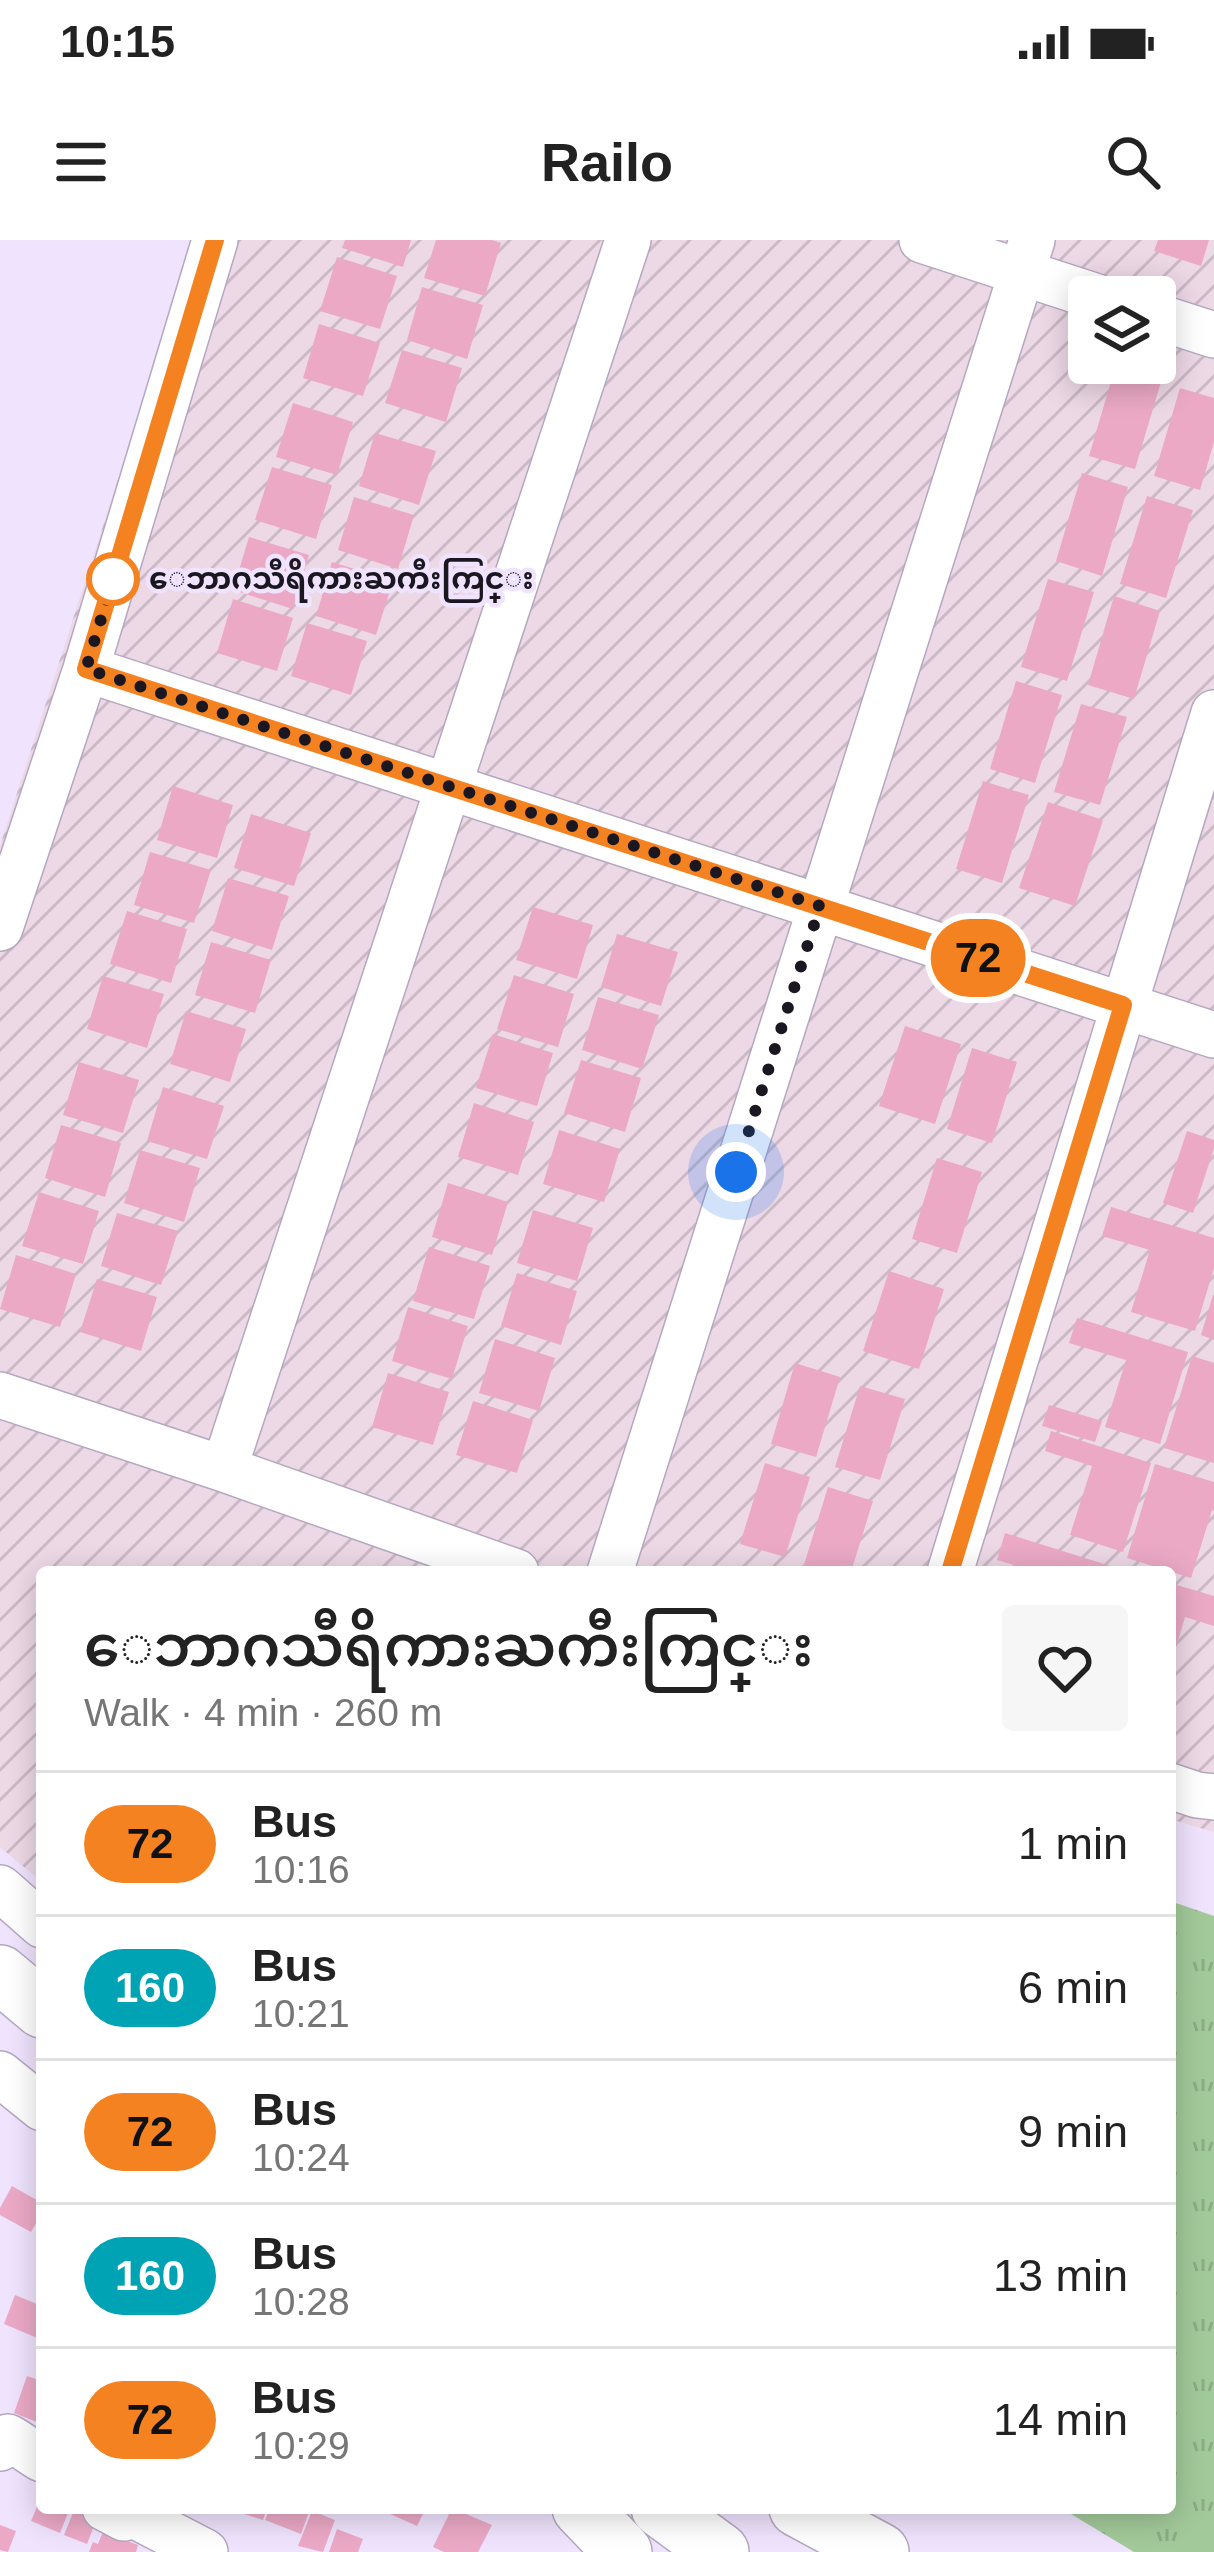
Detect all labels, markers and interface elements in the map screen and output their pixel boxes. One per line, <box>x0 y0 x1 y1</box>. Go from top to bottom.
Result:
text: 10:15 <box>60 16 175 67</box>
icon: menu <box>48 129 114 195</box>
icon: search <box>1100 129 1166 195</box>
text: Railo <box>541 132 673 192</box>
map controls <box>1068 276 1176 384</box>
button: layers <box>1068 276 1176 384</box>
marker: ေဘာဂသီရိကားႀကီးကြင္း <box>88 554 138 604</box>
place label: ေဘာဂသီရိကားႀကီးကြင္း <box>149 558 534 603</box>
line badge: 72 <box>924 919 1032 997</box>
text: 72 <box>955 934 1001 981</box>
your location <box>706 1142 766 1202</box>
button: heart <box>1002 1605 1128 1731</box>
text: ေဘာဂသီရိကားႀကီးကြင္း <box>84 1614 813 1678</box>
text: Walk · 4 min · 260 m <box>84 1691 442 1734</box>
text: Bus <box>252 1796 337 1847</box>
text: 1 min <box>1018 1818 1128 1869</box>
text: 72 <box>127 1820 173 1867</box>
text: 10:16 <box>252 1848 350 1891</box>
text: Bus <box>252 1940 337 1991</box>
text: 6 min <box>1018 1962 1128 2013</box>
text: 160 <box>115 1964 185 2011</box>
text: 10:21 <box>252 1992 350 2035</box>
text: Bus <box>252 2084 337 2135</box>
text: 9 min <box>1018 2106 1128 2157</box>
text: 72 <box>127 2108 173 2155</box>
text: 10:24 <box>252 2136 350 2179</box>
text: Bus <box>252 2228 337 2279</box>
text: 13 min <box>993 2250 1128 2301</box>
text: 160 <box>115 2252 185 2299</box>
text: 10:28 <box>252 2280 350 2323</box>
text: Bus <box>252 2372 337 2423</box>
text: 14 min <box>993 2394 1128 2445</box>
text: 72 <box>127 2396 173 2443</box>
text: 10:29 <box>252 2424 350 2467</box>

